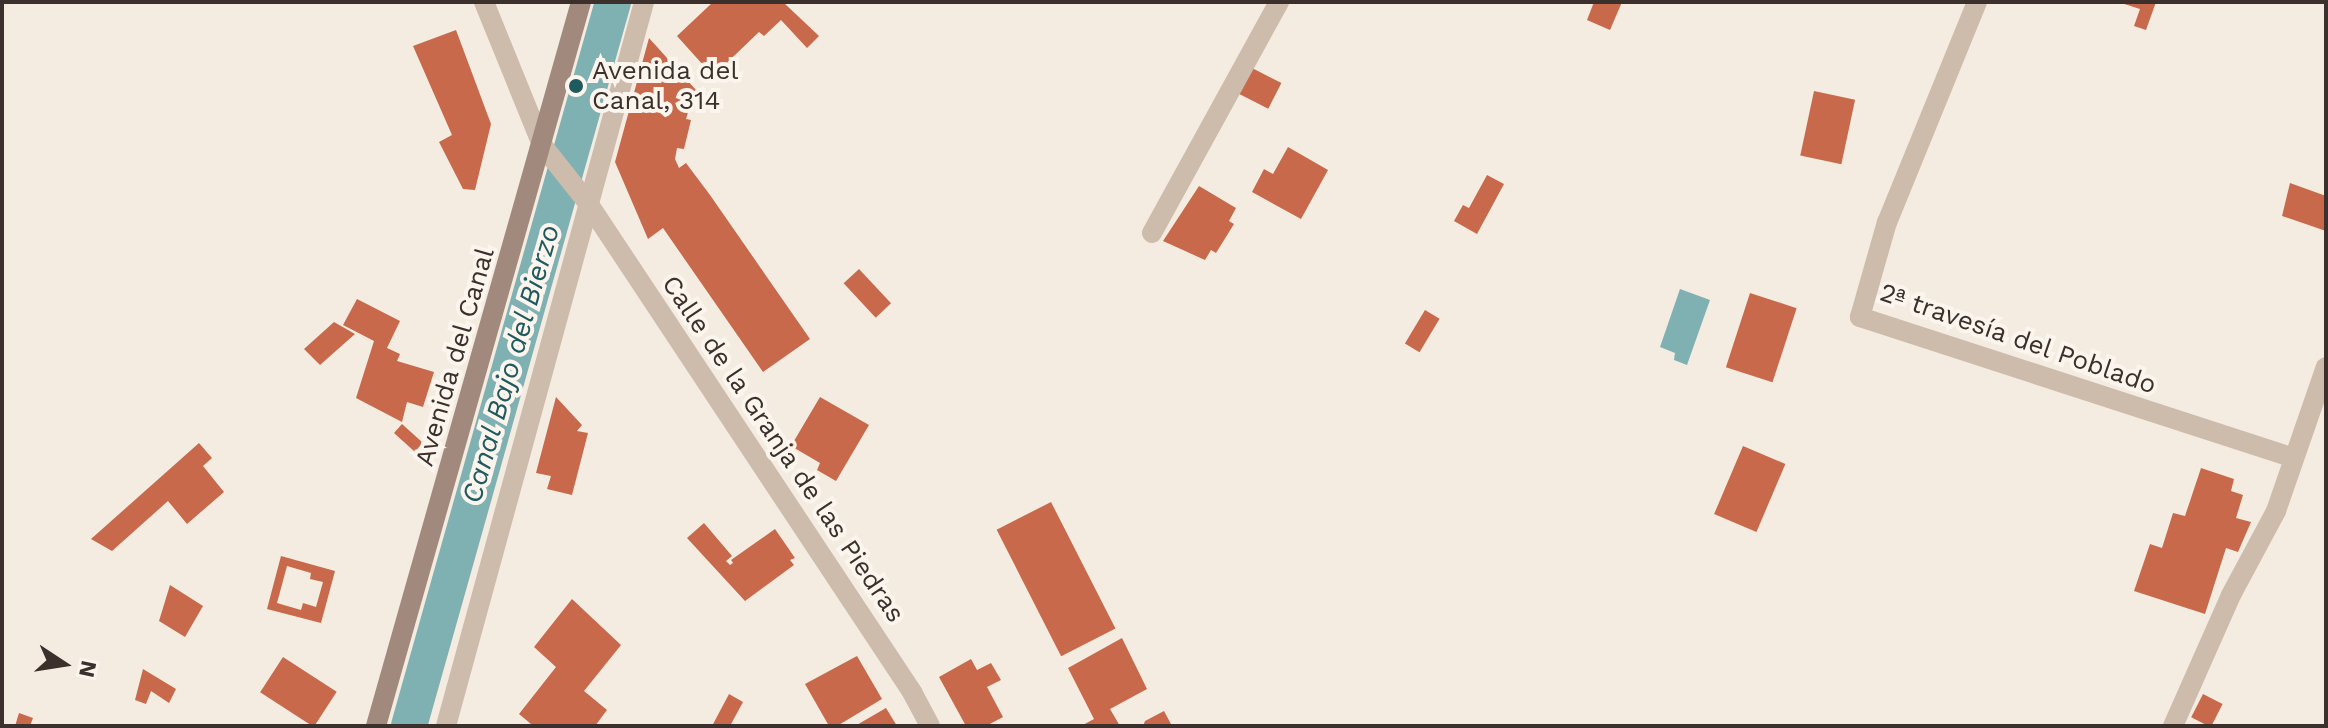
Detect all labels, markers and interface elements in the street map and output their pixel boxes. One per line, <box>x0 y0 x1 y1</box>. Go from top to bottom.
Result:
place label: Avenida del Canal, 314 <box>592 55 739 116</box>
marker: Avenida del Canal, 314 <box>567 77 585 95</box>
water label: Canal Bajo del Bierzo <box>455 220 567 508</box>
street label: Avenida del Canal <box>409 244 501 470</box>
street label: Calle de la Granja de las Piedras <box>655 269 911 629</box>
street label: 2ª travesía del Poblado <box>1875 277 2161 401</box>
north arrow <box>24 624 104 704</box>
text: N <box>74 659 102 680</box>

